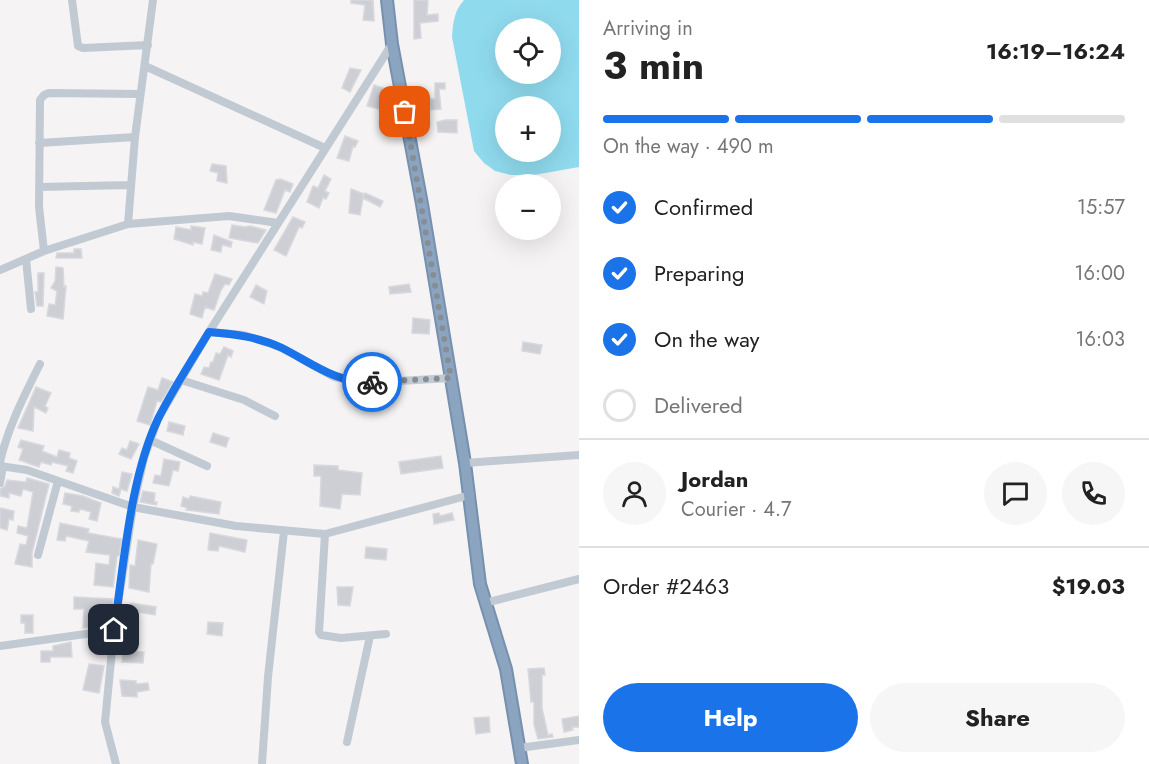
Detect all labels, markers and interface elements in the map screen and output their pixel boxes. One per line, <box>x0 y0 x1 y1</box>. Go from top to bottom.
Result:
text: Arriving in <box>603 14 693 43</box>
map controls <box>495 18 561 240</box>
button: locate <box>495 18 561 84</box>
text: 16:19–16:24 <box>986 35 1125 67</box>
text: 3 min <box>603 37 704 94</box>
pin <box>379 86 430 137</box>
icon: bag <box>388 95 421 128</box>
button: + <box>495 96 561 162</box>
text: On the way · 490 m <box>603 132 774 161</box>
button: − <box>495 174 561 240</box>
icon: check <box>603 191 636 224</box>
text: Confirmed <box>654 191 753 223</box>
text: 15:57 <box>1077 193 1125 222</box>
icon: check <box>603 257 636 290</box>
text: Preparing <box>654 257 745 289</box>
text: 16:00 <box>1074 259 1125 288</box>
icon: check <box>603 323 636 356</box>
text: On the way <box>654 323 759 355</box>
text: 16:03 <box>1076 325 1125 354</box>
courier <box>342 352 402 412</box>
icon: bike <box>356 366 389 399</box>
text: Delivered <box>654 389 743 421</box>
button: person <box>603 462 666 525</box>
button: chat <box>984 462 1047 525</box>
button: phone <box>1062 462 1125 525</box>
text: Jordan <box>681 463 748 495</box>
text: Courier · 4.7 <box>681 495 792 524</box>
text: Order #2463 <box>603 570 729 602</box>
text: $19.03 <box>1052 570 1125 602</box>
pin <box>88 604 139 655</box>
icon: home <box>97 613 130 646</box>
button: Help <box>603 683 858 752</box>
button: Share <box>870 683 1125 752</box>

